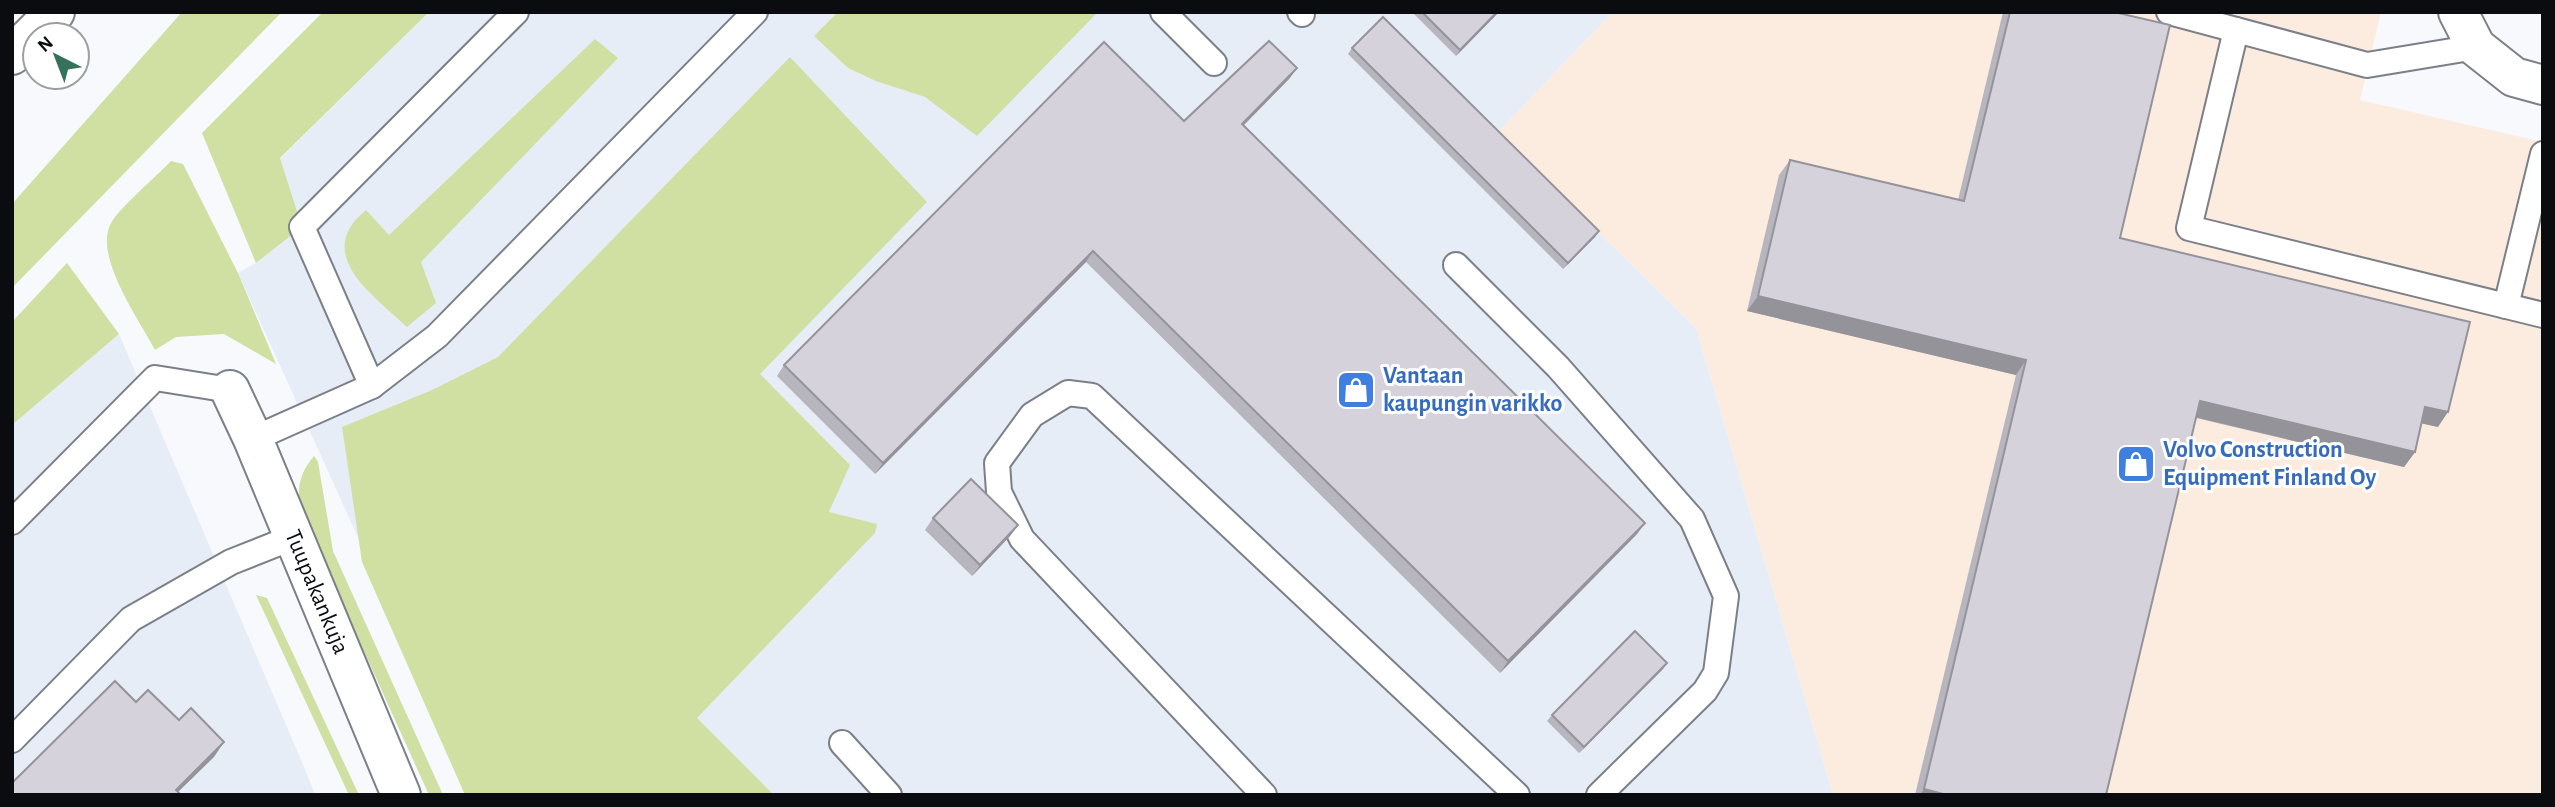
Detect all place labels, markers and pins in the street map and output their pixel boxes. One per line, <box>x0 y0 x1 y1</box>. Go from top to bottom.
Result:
place label: Vantaan kaupungin varikko <box>1383 364 1562 416</box>
shop icon: Vantaan kaupungin varikko <box>1335 369 1377 411</box>
place label: Volvo Construction Equipment Finland Oy <box>2163 438 2377 490</box>
shop icon: Volvo Construction Equipment Finland Oy <box>2115 443 2157 485</box>

